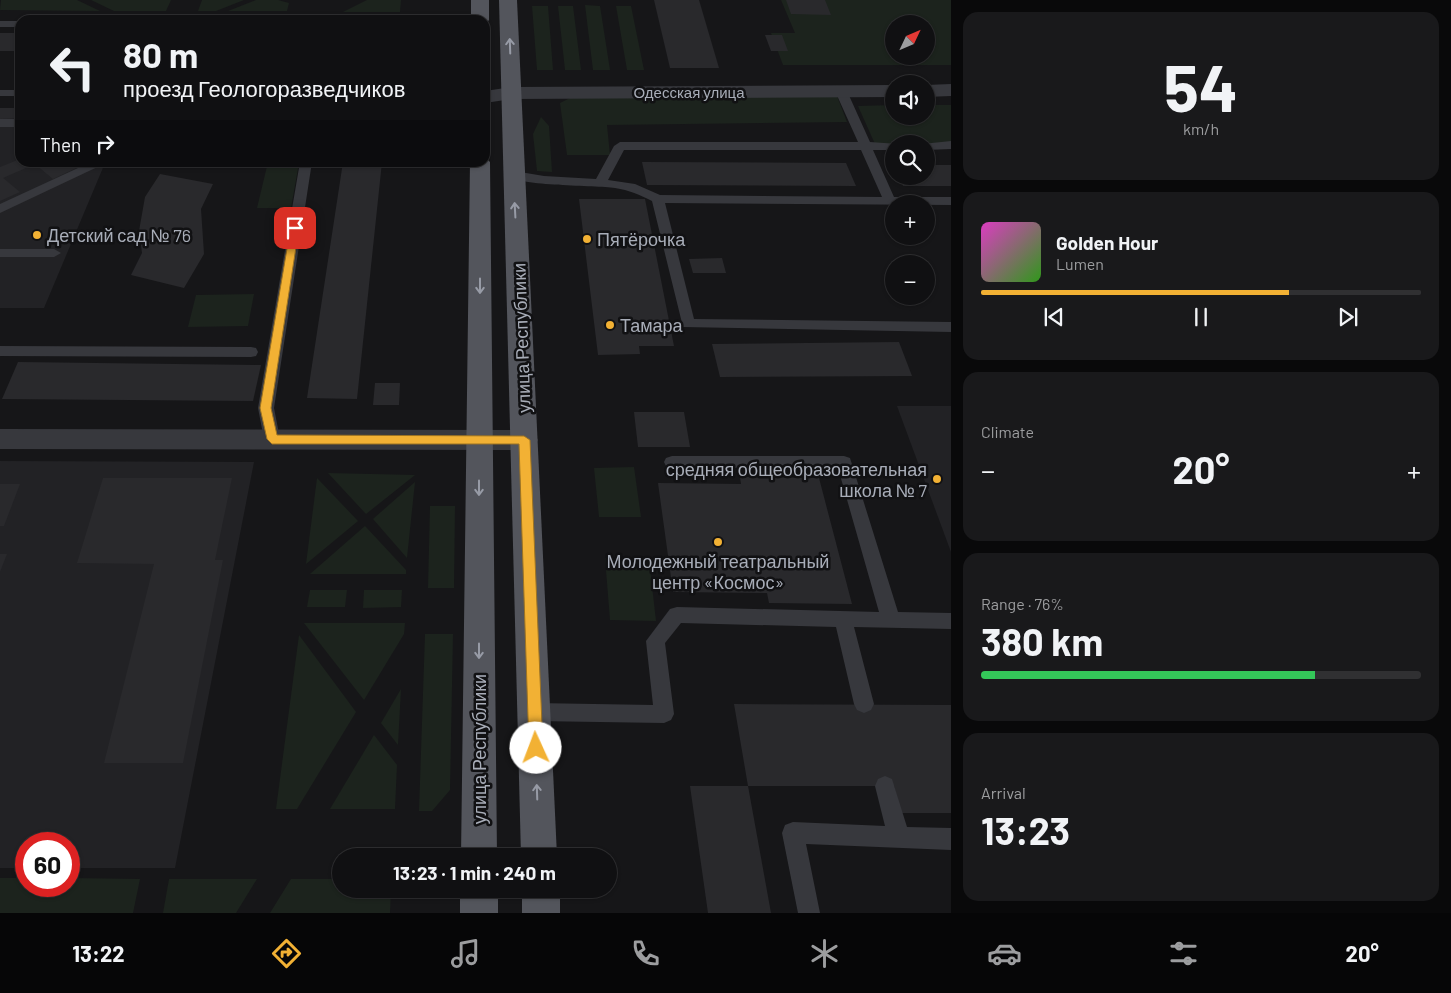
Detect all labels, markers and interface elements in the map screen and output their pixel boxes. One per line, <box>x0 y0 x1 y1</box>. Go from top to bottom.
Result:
north arrow <box>885 15 935 65</box>
map controls <box>885 15 935 305</box>
text: 80 m <box>123 33 198 75</box>
icon: left <box>40 35 105 100</box>
one-way arrow <box>505 39 515 55</box>
text: 54 <box>1164 47 1238 125</box>
text: проезд Геологоразведчиков <box>123 75 405 101</box>
button: sound <box>885 75 935 125</box>
street label: Одесская улица <box>633 83 745 101</box>
text: km/h <box>1183 119 1219 138</box>
icon: right <box>91 130 119 158</box>
text: Then <box>40 133 81 156</box>
button: search <box>885 135 935 185</box>
button: + <box>885 195 935 245</box>
one-way arrow <box>511 203 520 219</box>
pin <box>274 207 316 249</box>
icon: arrive <box>281 214 309 242</box>
place label: Детский сад № 76 <box>47 224 191 246</box>
place label: Пятёрочка <box>597 228 686 250</box>
marker: Детский сад № 76 <box>31 229 43 241</box>
text: Golden Hour <box>1056 231 1158 254</box>
marker: Пятёрочка <box>581 233 593 245</box>
text: Lumen <box>1056 254 1104 273</box>
button: − <box>885 255 935 305</box>
street label: улица Республики <box>507 263 535 413</box>
one-way arrow <box>475 278 485 294</box>
icon: previous <box>1040 303 1068 331</box>
icon: pause <box>1187 303 1215 331</box>
icon: next <box>1334 303 1362 331</box>
place label: Тамара <box>620 314 684 336</box>
marker: Тамара <box>604 319 616 331</box>
text: Climate <box>981 422 1034 441</box>
text: 20° <box>1172 446 1230 492</box>
text: − <box>981 453 995 487</box>
text: + <box>1407 453 1421 487</box>
place label: средняя общеобразовательная школа № 7 <box>666 458 927 501</box>
marker: средняя общеобразовательная школа № 7 <box>931 473 943 485</box>
one-way arrow <box>474 480 484 496</box>
marker: Молодежный театральный центр «Космос» <box>712 536 724 548</box>
place label: Молодежный театральный центр «Космос» <box>607 550 829 593</box>
text: Range · 76% <box>981 594 1064 613</box>
text: 380 km <box>981 618 1103 664</box>
one-way arrow <box>474 642 484 658</box>
street label: улица Республики <box>468 674 490 824</box>
position arrow <box>509 721 561 773</box>
text: Arrival <box>981 783 1026 802</box>
one-way arrow <box>532 784 542 800</box>
text: 13:23 <box>981 807 1070 853</box>
speed limit sign: 60 <box>15 832 80 897</box>
text: 13:23 · 1 min · 240 m <box>393 861 556 884</box>
icon: directions <box>269 936 304 971</box>
icon: music <box>448 936 483 971</box>
icon: phone <box>628 936 663 971</box>
icon: climate <box>807 936 842 971</box>
icon: car <box>987 936 1022 971</box>
icon: filters <box>1166 936 1201 971</box>
text: 13:22 <box>72 940 125 966</box>
text: 20° <box>1346 940 1379 966</box>

